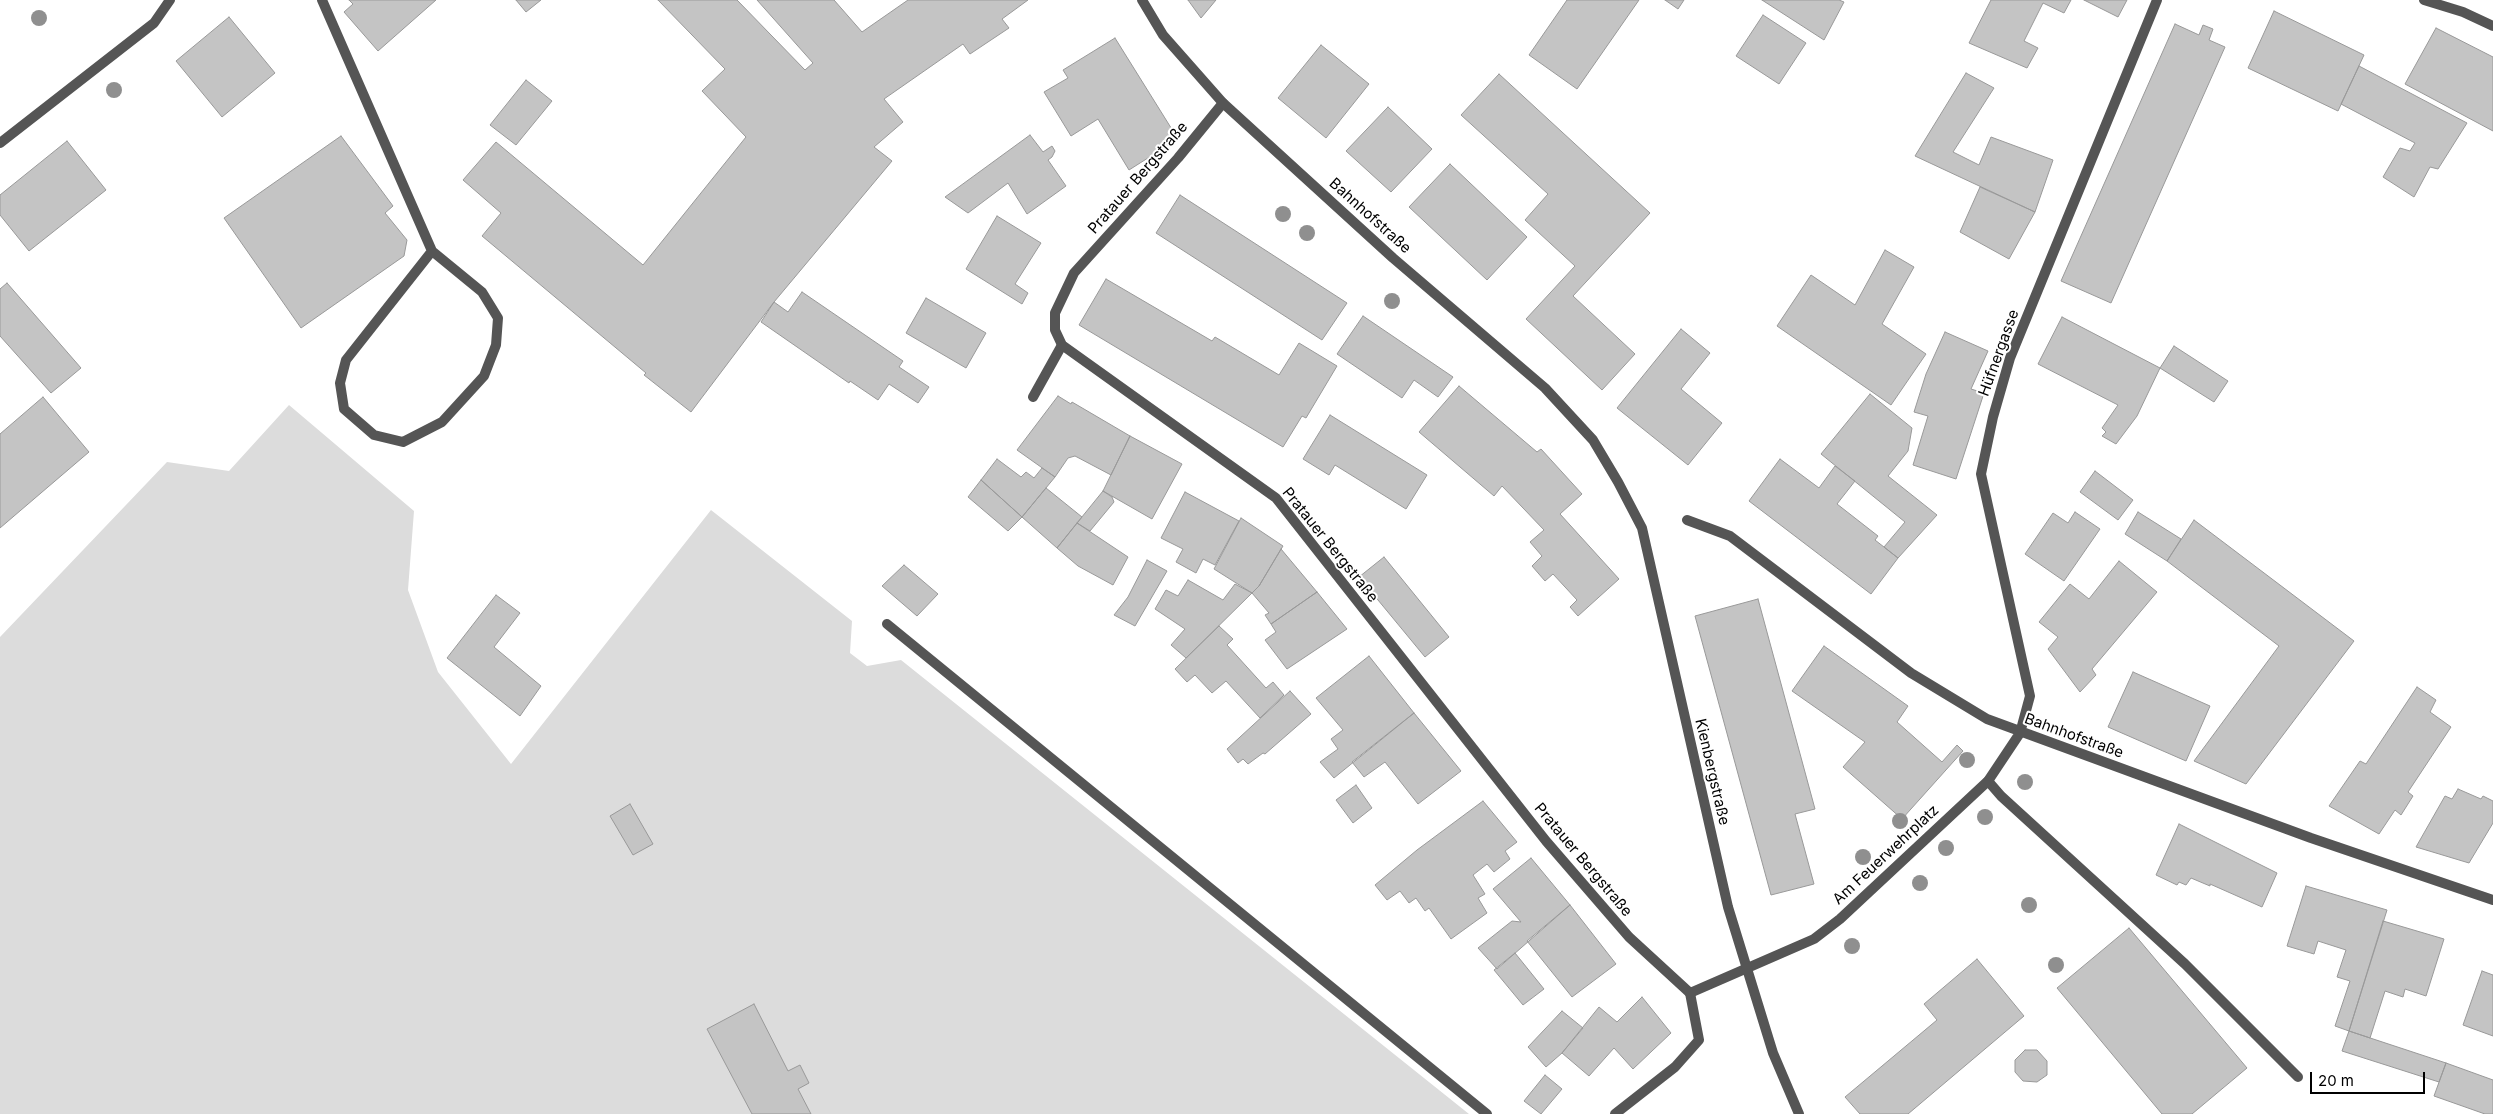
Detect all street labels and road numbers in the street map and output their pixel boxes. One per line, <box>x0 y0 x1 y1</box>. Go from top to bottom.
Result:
street label: Pratauer Bergstraße <box>1084 118 1192 238</box>
street label: Bahnhofstraße <box>1325 175 1415 257</box>
street label: Hüfnergasse <box>1975 307 2023 399</box>
street label: Pratauer Bergstraße <box>1278 484 1382 606</box>
street label: Bahnhofstraße <box>2022 710 2126 762</box>
street label: Kienbergstraße <box>1691 717 1733 827</box>
street label: Pratauer Bergstraße <box>1530 800 1636 920</box>
street label: Am Feuerwehrplatz <box>1829 801 1943 909</box>

